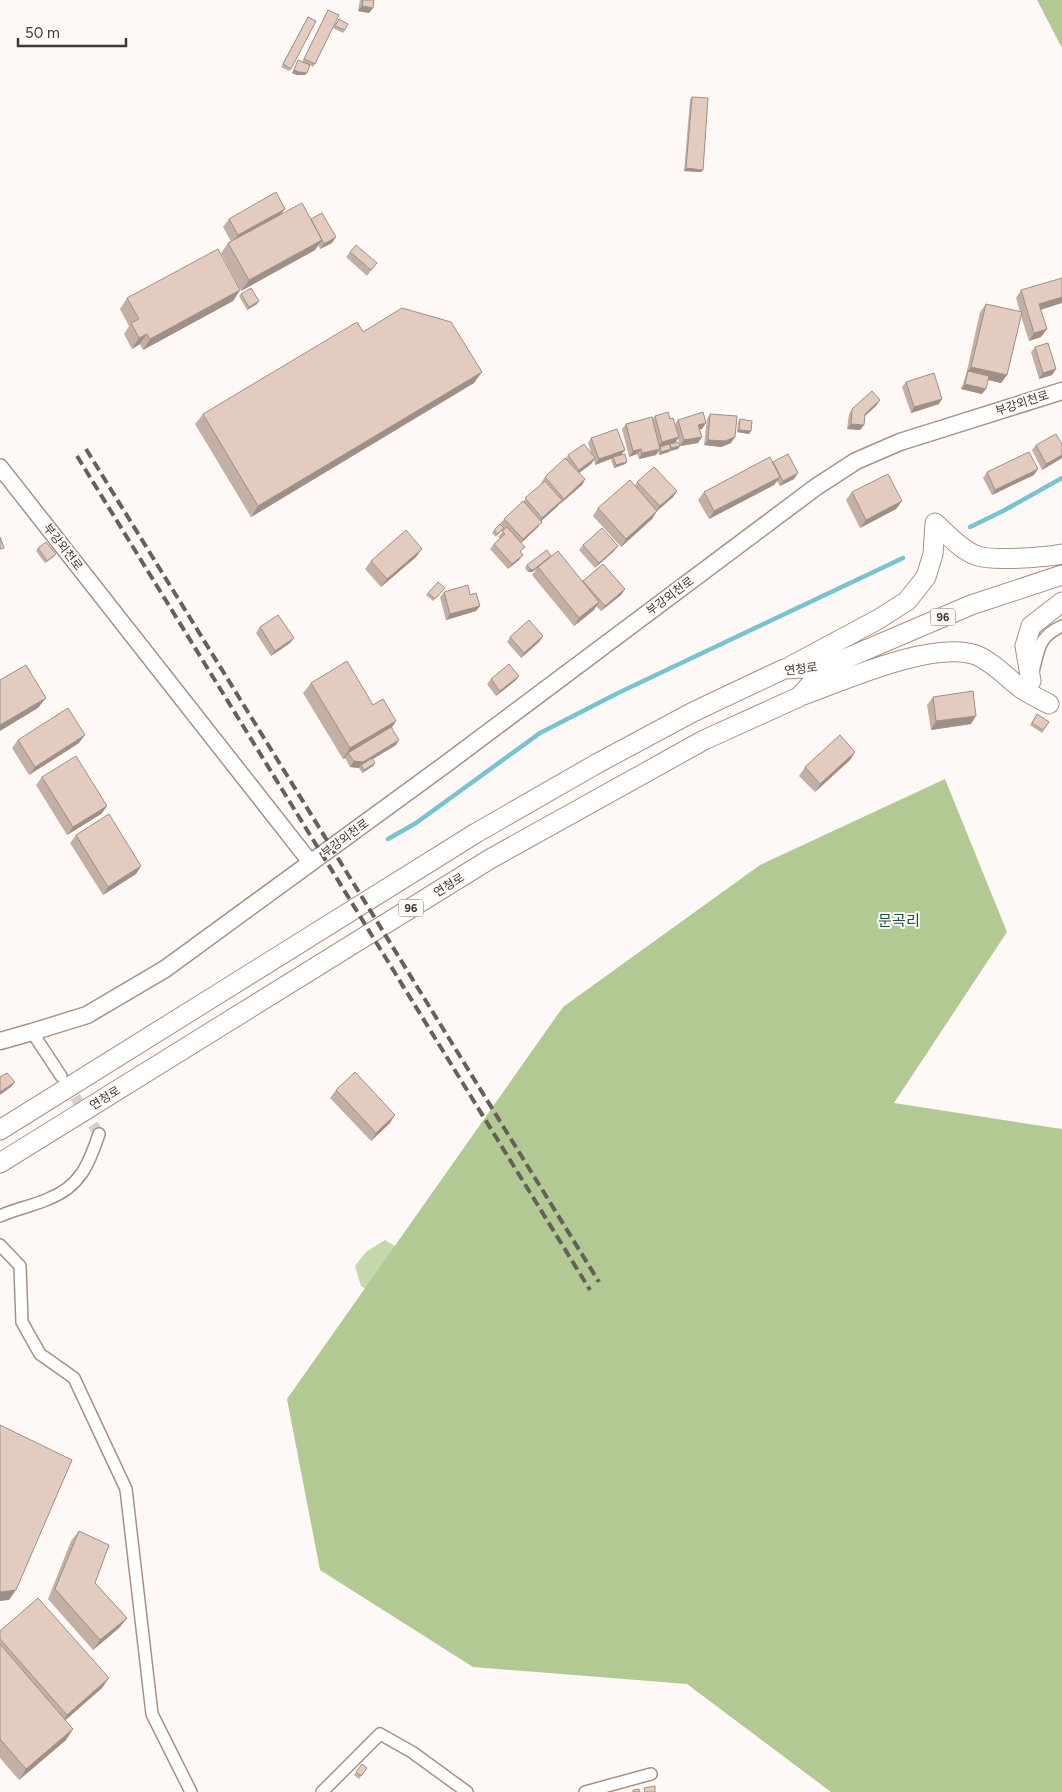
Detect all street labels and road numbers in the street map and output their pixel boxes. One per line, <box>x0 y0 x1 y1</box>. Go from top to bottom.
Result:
street label: 부강외천로 <box>994 388 1050 418</box>
street label: 부강외천로 <box>40 521 86 573</box>
street label: 부강외천로 <box>644 574 696 618</box>
road number: 96 <box>930 608 956 626</box>
street label: 연청로 <box>784 660 818 678</box>
street label: 부강외천로 <box>319 816 371 860</box>
street label: 연청로 <box>431 870 467 900</box>
road number: 96 <box>398 900 424 916</box>
street label: 연청로 <box>87 1083 123 1113</box>

